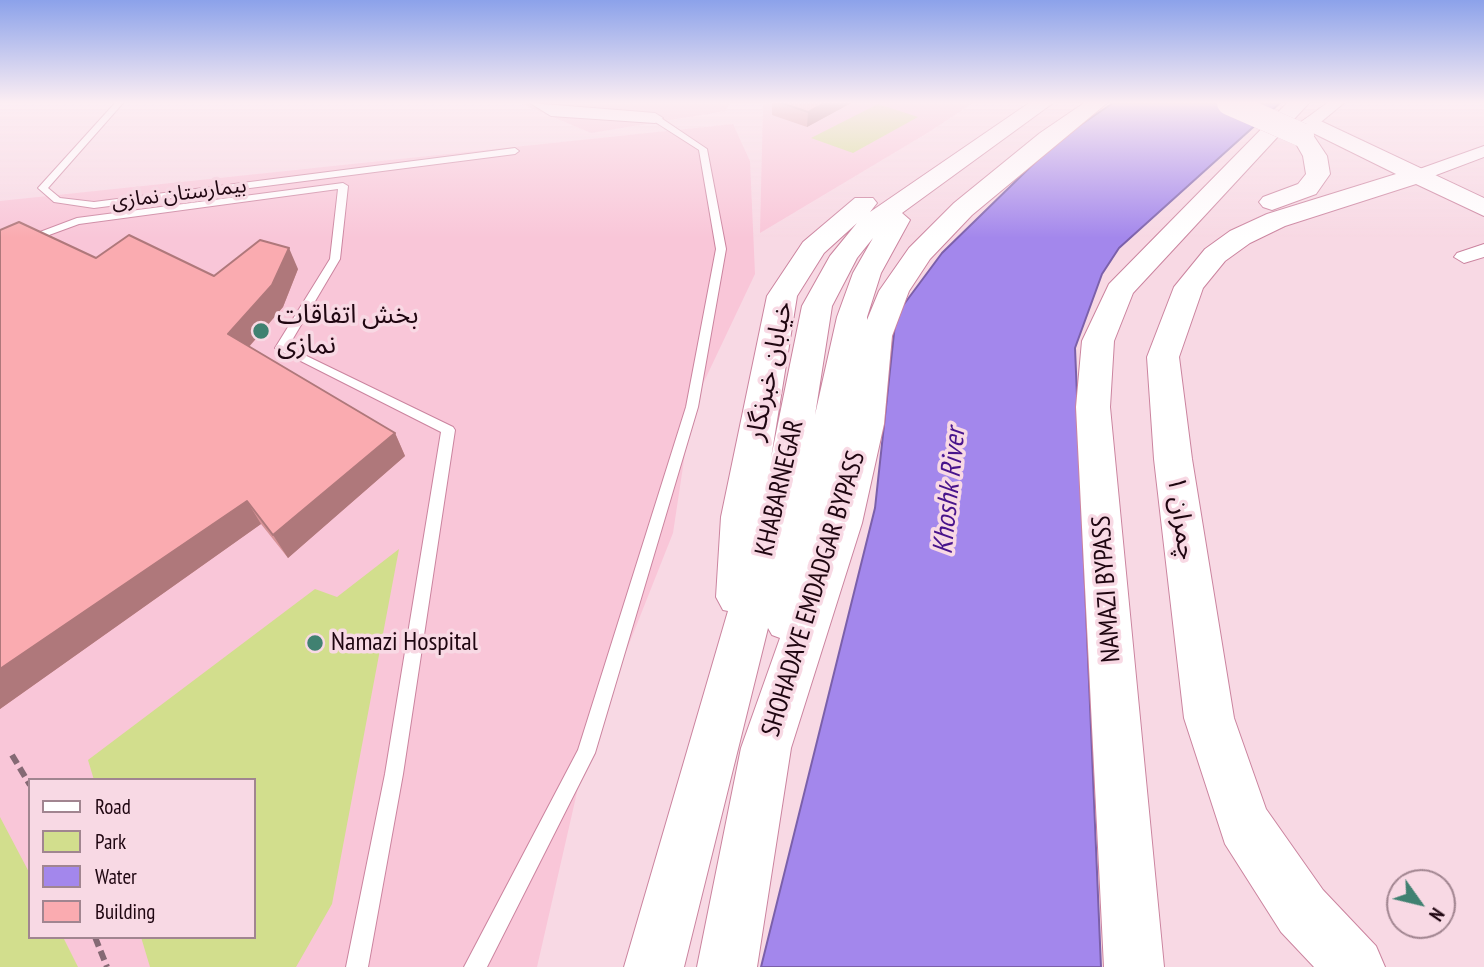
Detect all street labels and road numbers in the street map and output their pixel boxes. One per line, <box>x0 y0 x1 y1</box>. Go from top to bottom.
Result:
street label: بیمارستان نمازی <box>110 173 248 215</box>
street label: خیابان خبرنگار <box>740 299 800 443</box>
street label: KHABARNEGAR <box>749 417 811 559</box>
street label: SHOHADAYE EMDADGAR BYPASS <box>756 448 872 740</box>
street label: چمران ۱ <box>1160 474 1202 562</box>
street label: NAMAZI BYPASS <box>1086 515 1128 663</box>

